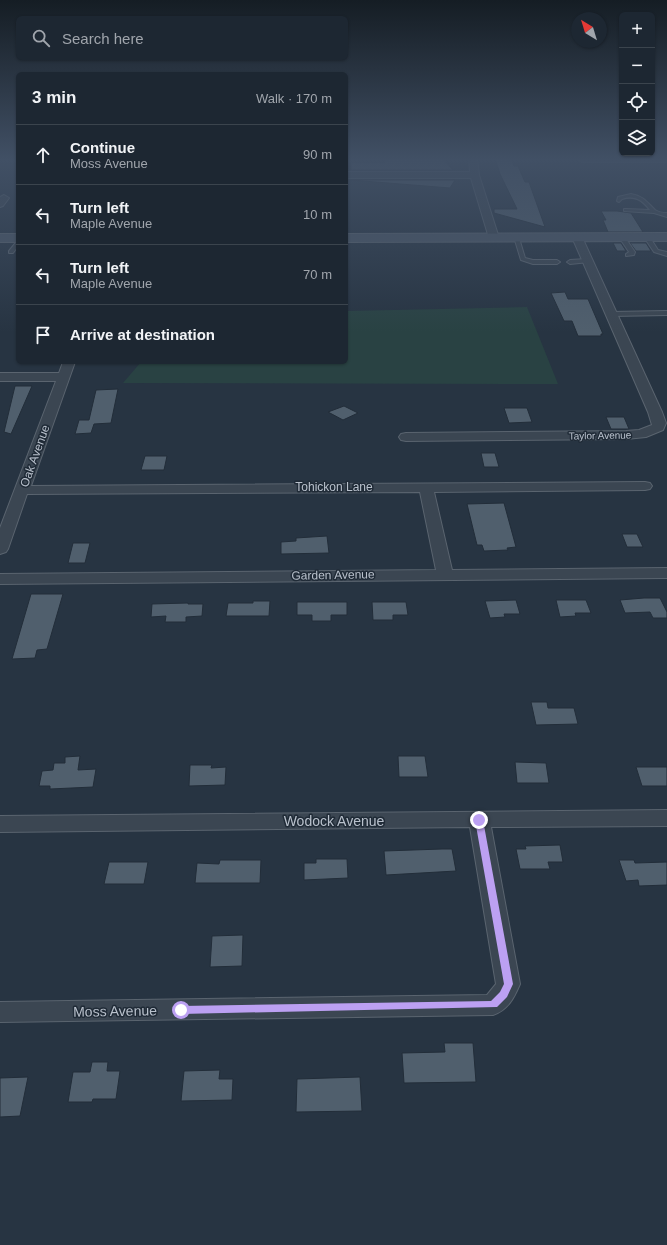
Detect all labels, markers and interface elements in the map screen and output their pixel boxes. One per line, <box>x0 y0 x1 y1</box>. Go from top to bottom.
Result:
north arrow <box>571 12 607 48</box>
map controls <box>619 12 655 156</box>
button: + <box>619 12 655 48</box>
search box <box>16 16 348 60</box>
icon: search <box>30 27 52 49</box>
text: Search here <box>62 30 144 47</box>
button: − <box>619 48 655 84</box>
button: locate <box>619 84 655 120</box>
text: 3 min <box>32 88 76 107</box>
text: Walk · 170 m <box>256 91 332 106</box>
button: layers <box>619 120 655 156</box>
text: Continue <box>70 139 135 156</box>
icon: ahead <box>32 144 54 166</box>
text: 90 m <box>303 147 332 162</box>
text: Moss Avenue <box>70 156 148 171</box>
text: Turn left <box>70 199 129 216</box>
icon: left <box>32 204 54 226</box>
text: 10 m <box>303 207 332 222</box>
text: Maple Avenue <box>70 216 152 231</box>
text: Turn left <box>70 259 129 276</box>
icon: left <box>32 264 54 286</box>
text: 70 m <box>303 267 332 282</box>
text: Maple Avenue <box>70 276 152 291</box>
icon: arrive <box>32 324 54 346</box>
text: Arrive at destination <box>70 326 215 343</box>
street label: Oak Avenue <box>17 423 53 489</box>
street label: Taylor Avenue <box>569 429 632 442</box>
street label: Tohickon Lane <box>295 480 373 494</box>
street label: Garden Avenue <box>291 567 375 583</box>
route end <box>470 811 488 829</box>
street label: Wodock Avenue <box>284 813 385 829</box>
route start <box>172 1001 190 1019</box>
street label: Moss Avenue <box>73 1002 157 1020</box>

